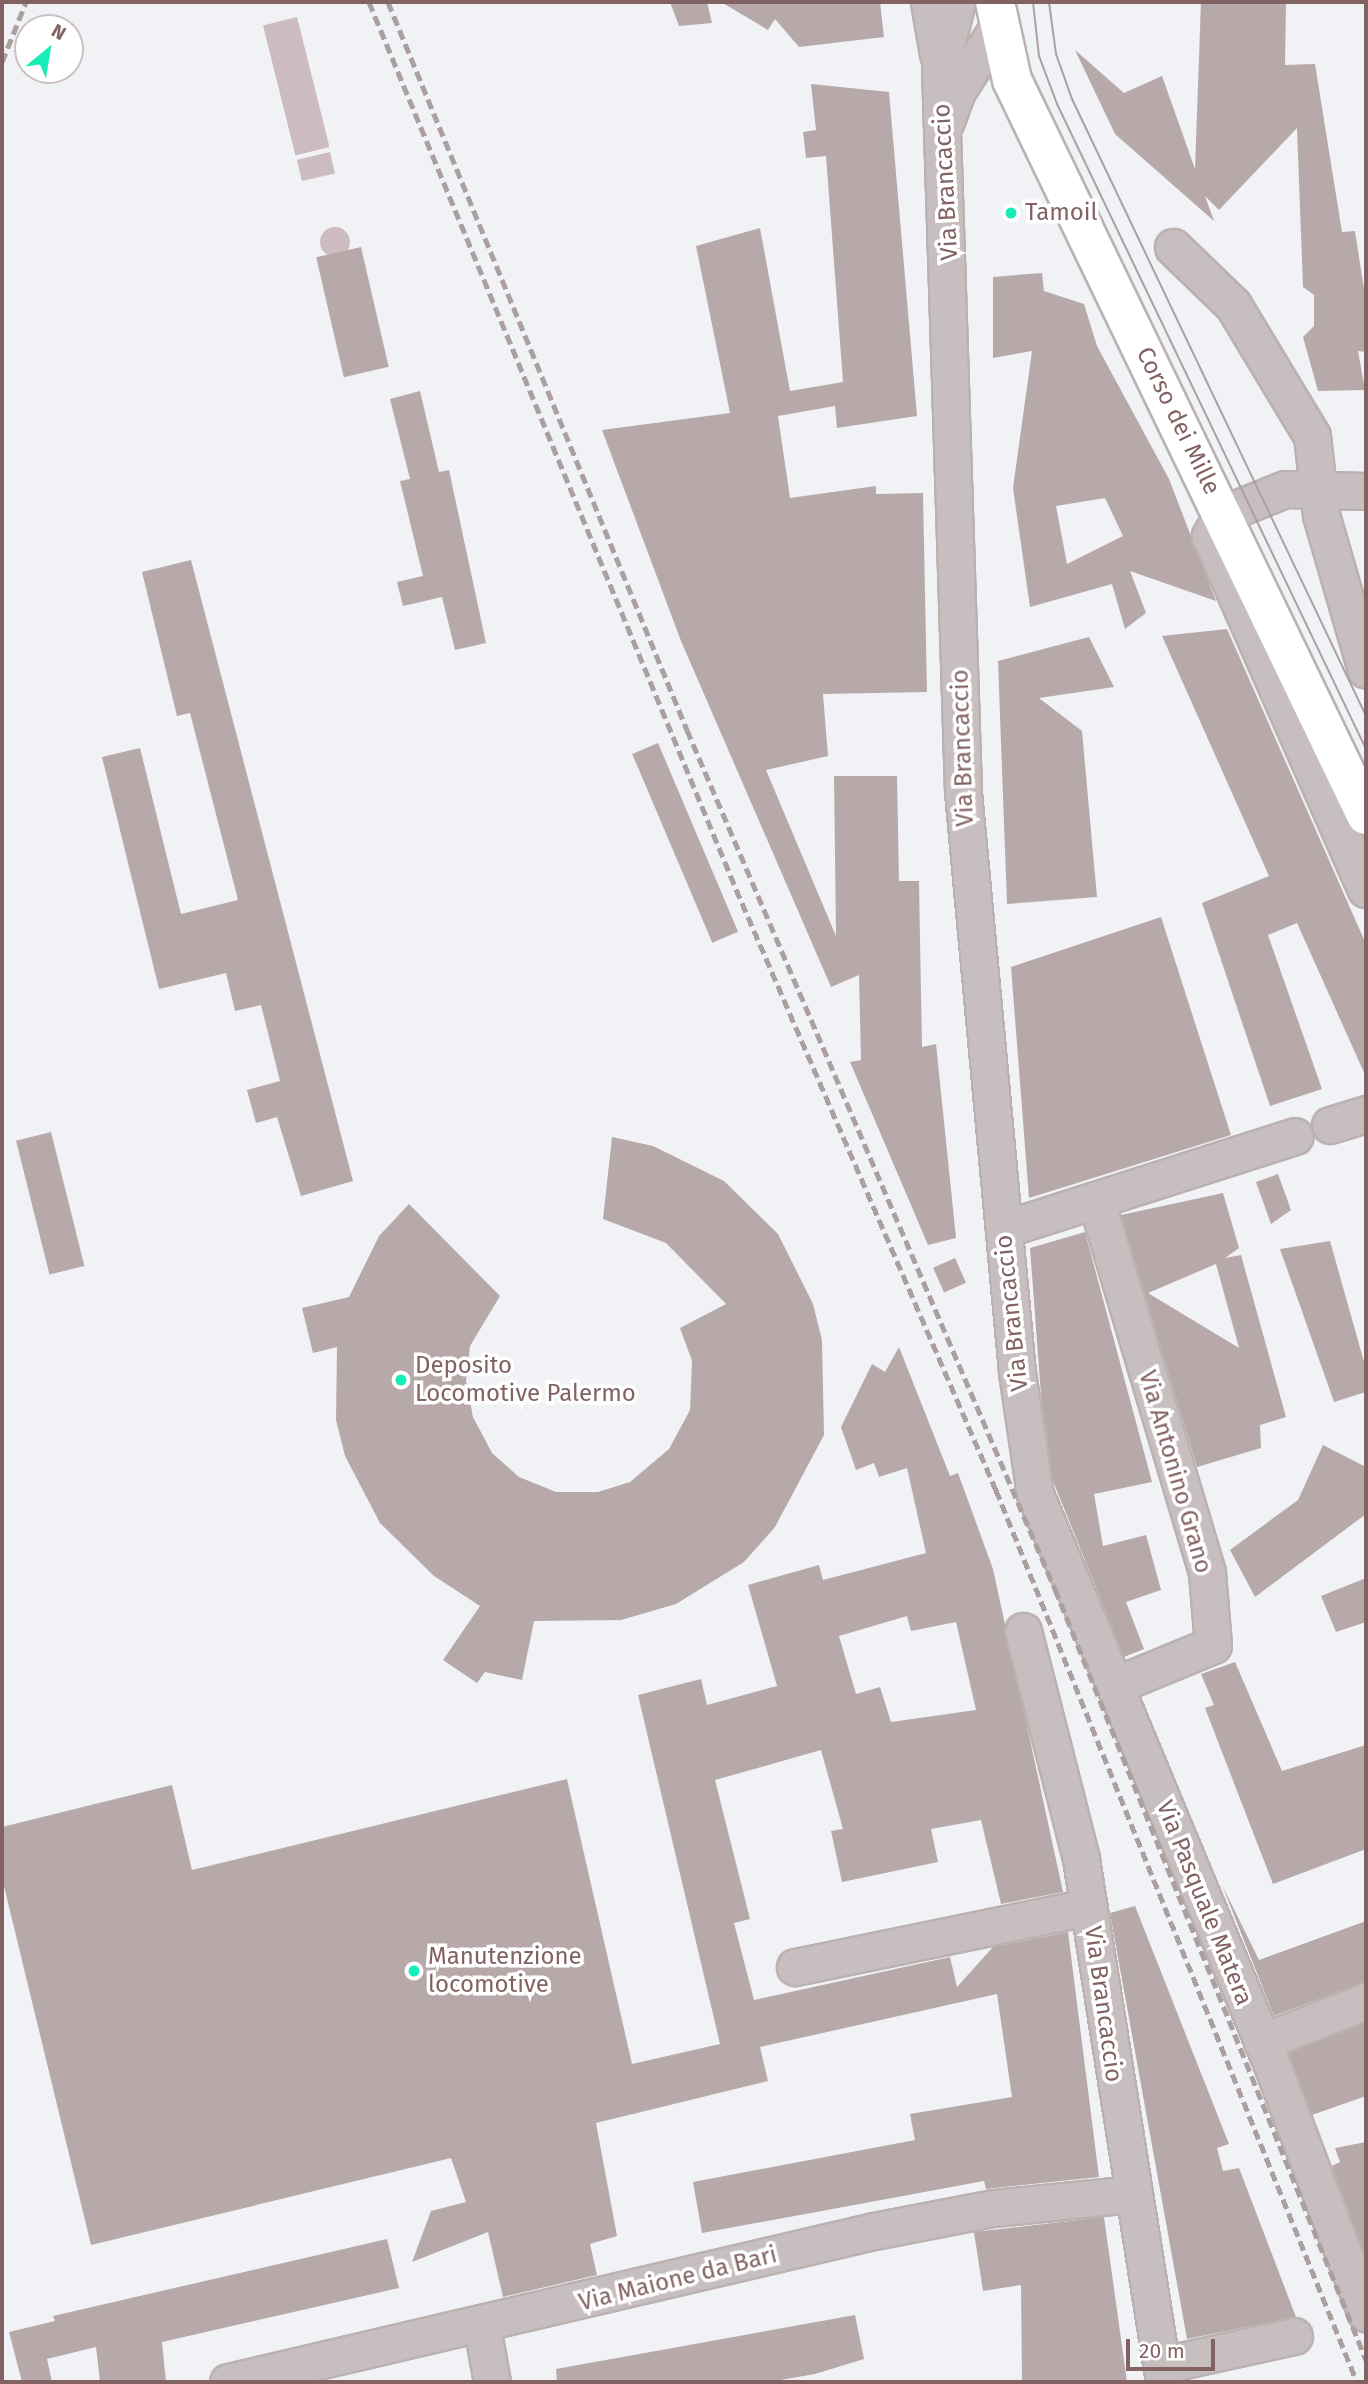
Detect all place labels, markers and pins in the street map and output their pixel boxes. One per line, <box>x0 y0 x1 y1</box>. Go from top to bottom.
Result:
place label: Tamoil <box>1025 199 1098 227</box>
marker: Tamoil <box>1003 205 1019 221</box>
place label: Deposito Locomotive Palermo <box>415 1352 636 1408</box>
marker: Deposito Locomotive Palermo <box>393 1372 409 1388</box>
place label: Manutenzione locomotive <box>428 1943 582 1999</box>
marker: Manutenzione locomotive <box>406 1963 422 1979</box>

